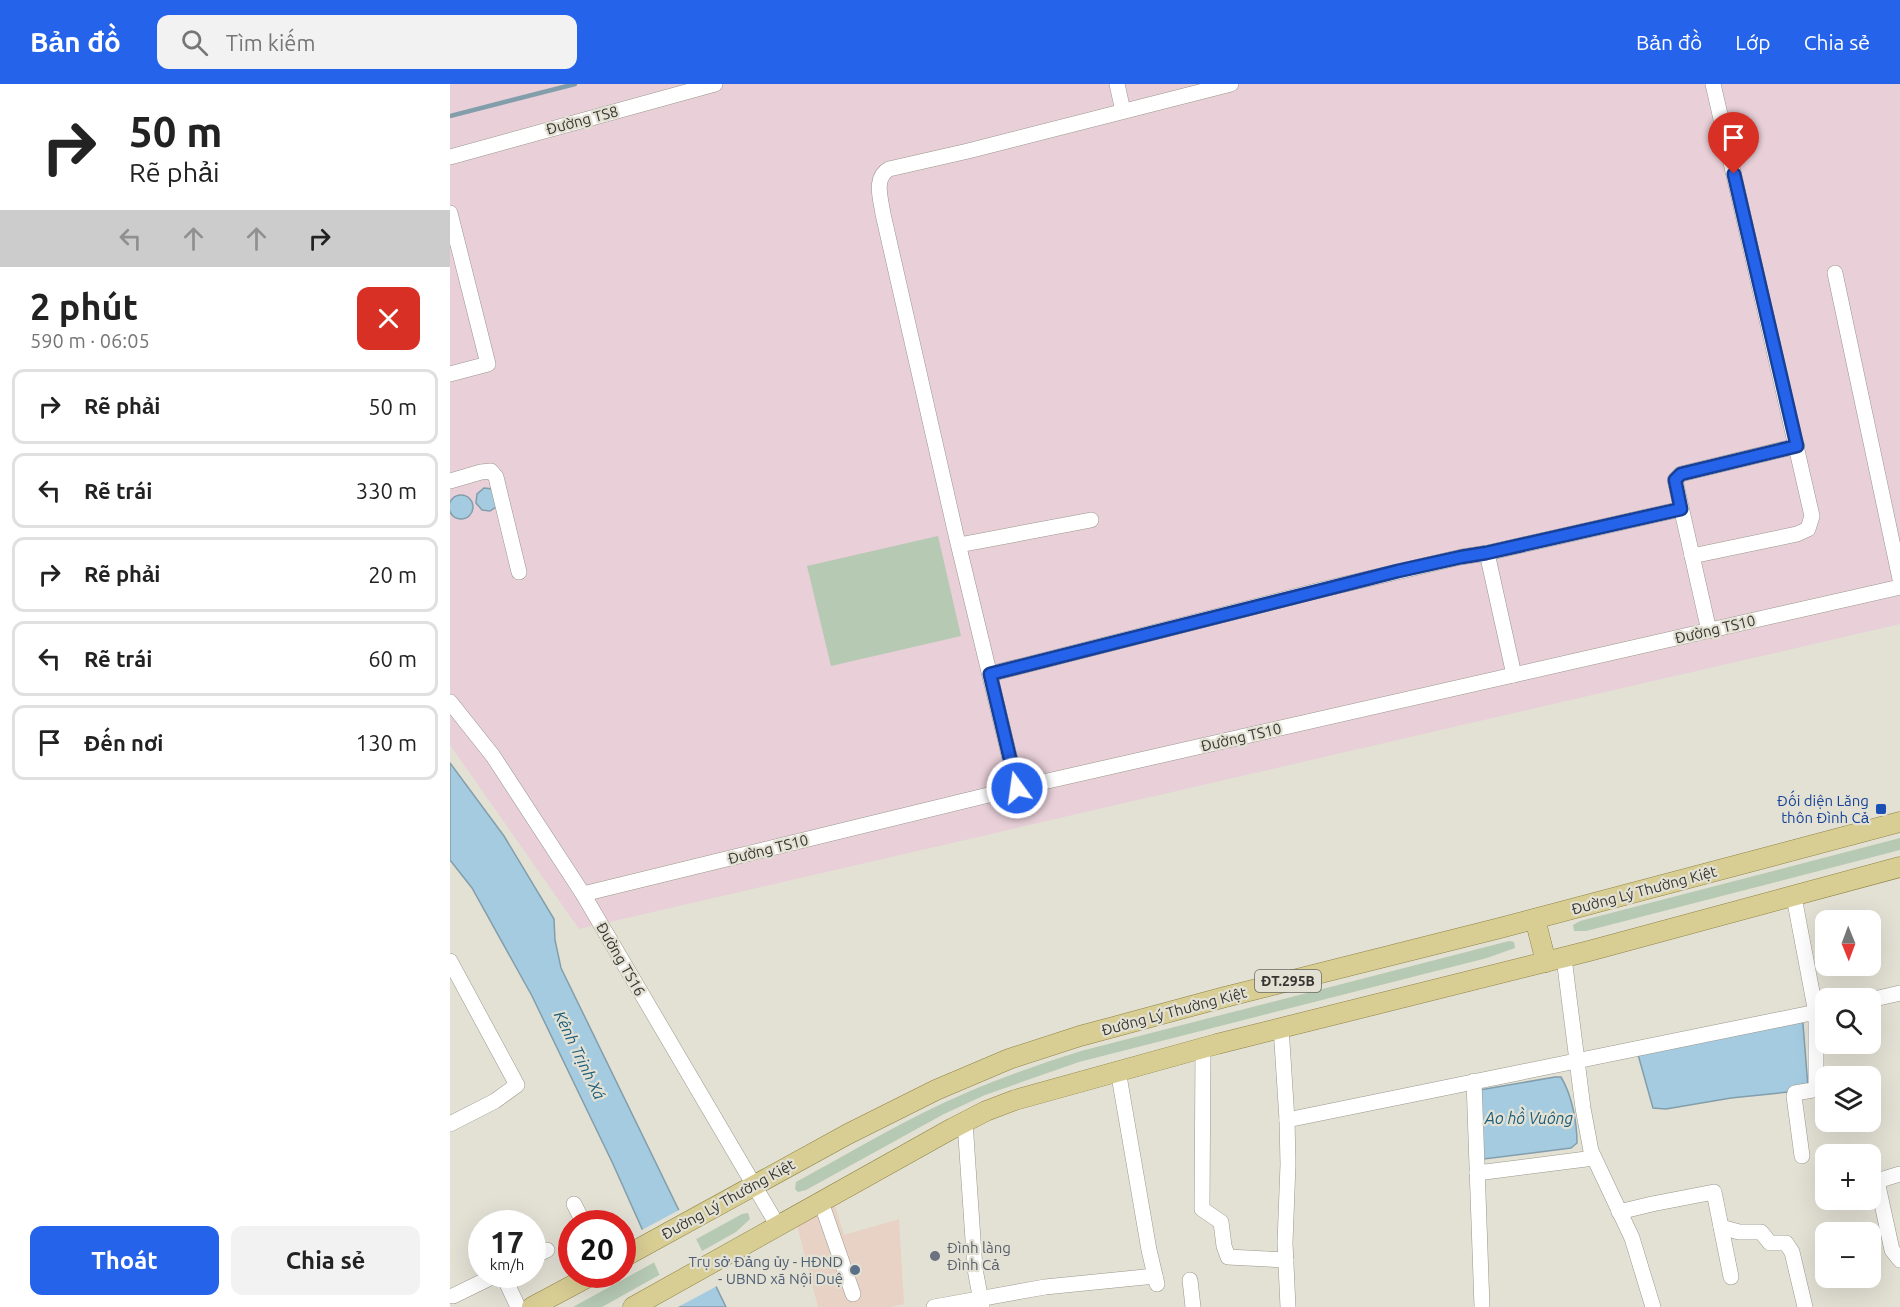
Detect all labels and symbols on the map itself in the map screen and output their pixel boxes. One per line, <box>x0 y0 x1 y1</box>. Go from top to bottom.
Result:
street label: Đường TS8 <box>544 102 620 138</box>
pin <box>1708 112 1759 174</box>
street label: Đường TS10 <box>1673 611 1757 647</box>
street label: Đường TS10 <box>1199 719 1283 755</box>
position arrow <box>985 756 1049 820</box>
place label: Đối diện Lăng thôn Đình Cả <box>1777 790 1870 826</box>
marker: Đối diện Lăng thôn Đình Cả <box>1874 802 1888 816</box>
street label: Đường TS10 <box>726 831 810 867</box>
street label: Đường Lý Thường Kiệt <box>1570 862 1719 918</box>
north arrow <box>1815 910 1881 976</box>
street label: Đường TS16 <box>593 919 649 999</box>
road number: ĐT.295B <box>1255 970 1321 992</box>
street label: Đường Lý Thường Kiệt <box>1100 983 1249 1039</box>
water label: Kênh Trịnh Xá <box>551 1008 609 1102</box>
water label: Ao hồ Vuông <box>1484 1106 1574 1127</box>
street label: Đường Lý Thường Kiệt <box>658 1155 798 1243</box>
speed limit sign: 20 <box>558 1210 636 1288</box>
place label: Đình làng Đình Cả <box>947 1239 1011 1273</box>
marker: Đình làng Đình Cả <box>928 1249 942 1263</box>
place label: Trụ sở Đảng ủy - HĐND - UBND xã Nội Duệ <box>689 1253 843 1287</box>
marker: Trụ sở Đảng ủy - HĐND - UBND xã Nội Duệ <box>848 1263 862 1277</box>

